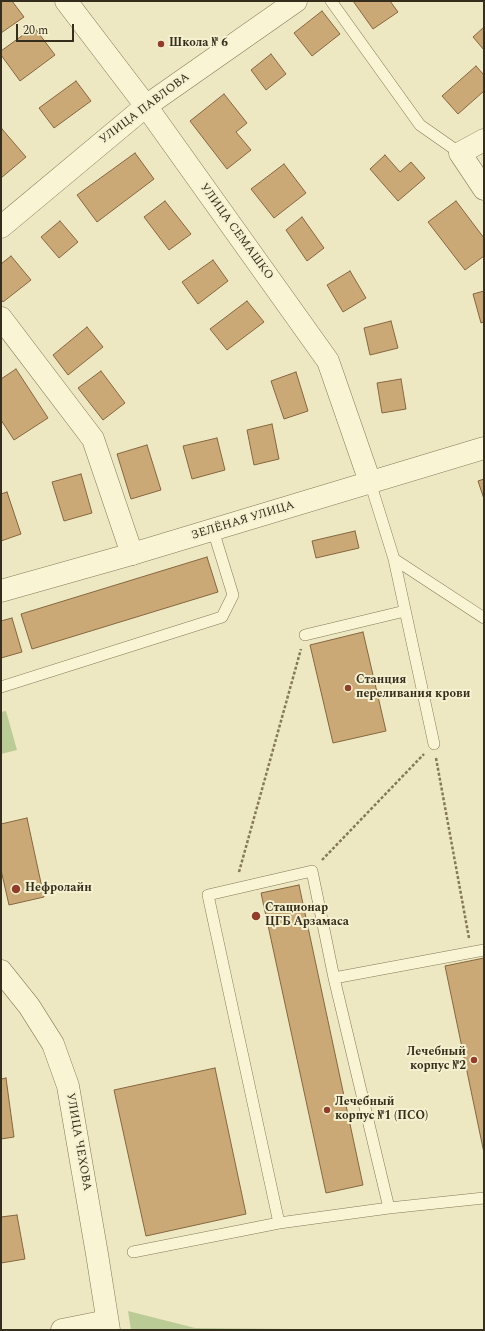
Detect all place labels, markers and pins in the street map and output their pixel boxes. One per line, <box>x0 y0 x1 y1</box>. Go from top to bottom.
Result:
place label: Школа № 6 <box>169 37 228 51</box>
marker: Школа № 6 <box>156 39 166 49</box>
place label: Станция переливания крови <box>356 674 470 702</box>
marker: Станция переливания крови <box>343 683 353 693</box>
place label: Нефролайн <box>25 882 92 896</box>
marker: Нефролайн <box>10 883 22 895</box>
place label: Стационар ЦГБ Арзамаса <box>265 902 349 930</box>
marker: Стационар ЦГБ Арзамаса <box>250 910 262 922</box>
place label: Лечебный корпус №2 <box>407 1046 466 1074</box>
marker: Лечебный корпус №2 <box>469 1055 479 1065</box>
place label: Лечебный корпус №1 (ПСО) <box>335 1096 428 1124</box>
marker: Лечебный корпус №1 (ПСО) <box>322 1105 332 1115</box>

